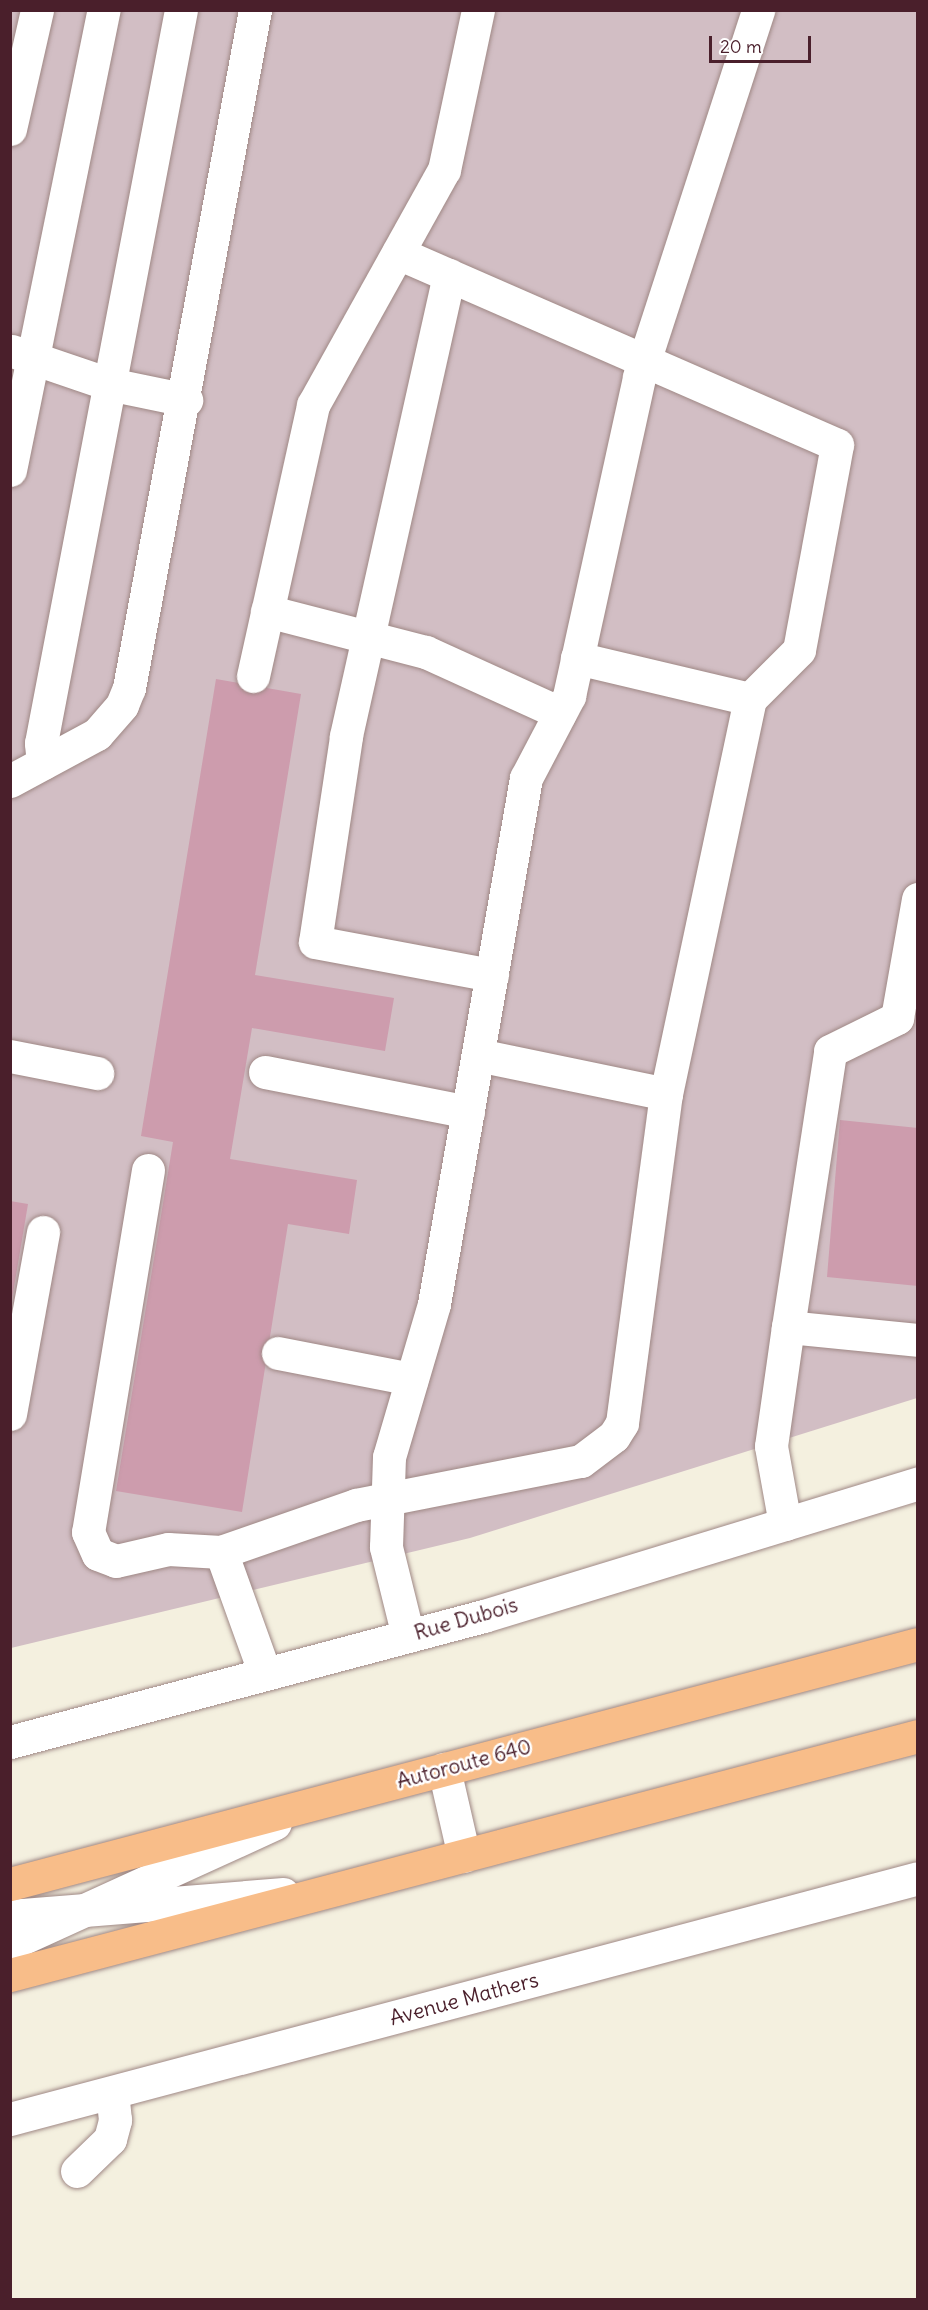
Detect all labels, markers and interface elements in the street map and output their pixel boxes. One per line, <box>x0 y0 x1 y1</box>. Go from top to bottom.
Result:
scale bar <box>712 24 814 62</box>
text: 20 m <box>720 35 762 58</box>
street label: Rue Dubois <box>411 1592 521 1646</box>
street label: Autoroute 640 <box>394 1734 534 1794</box>
street label: Avenue Mathers <box>387 1967 541 2031</box>

